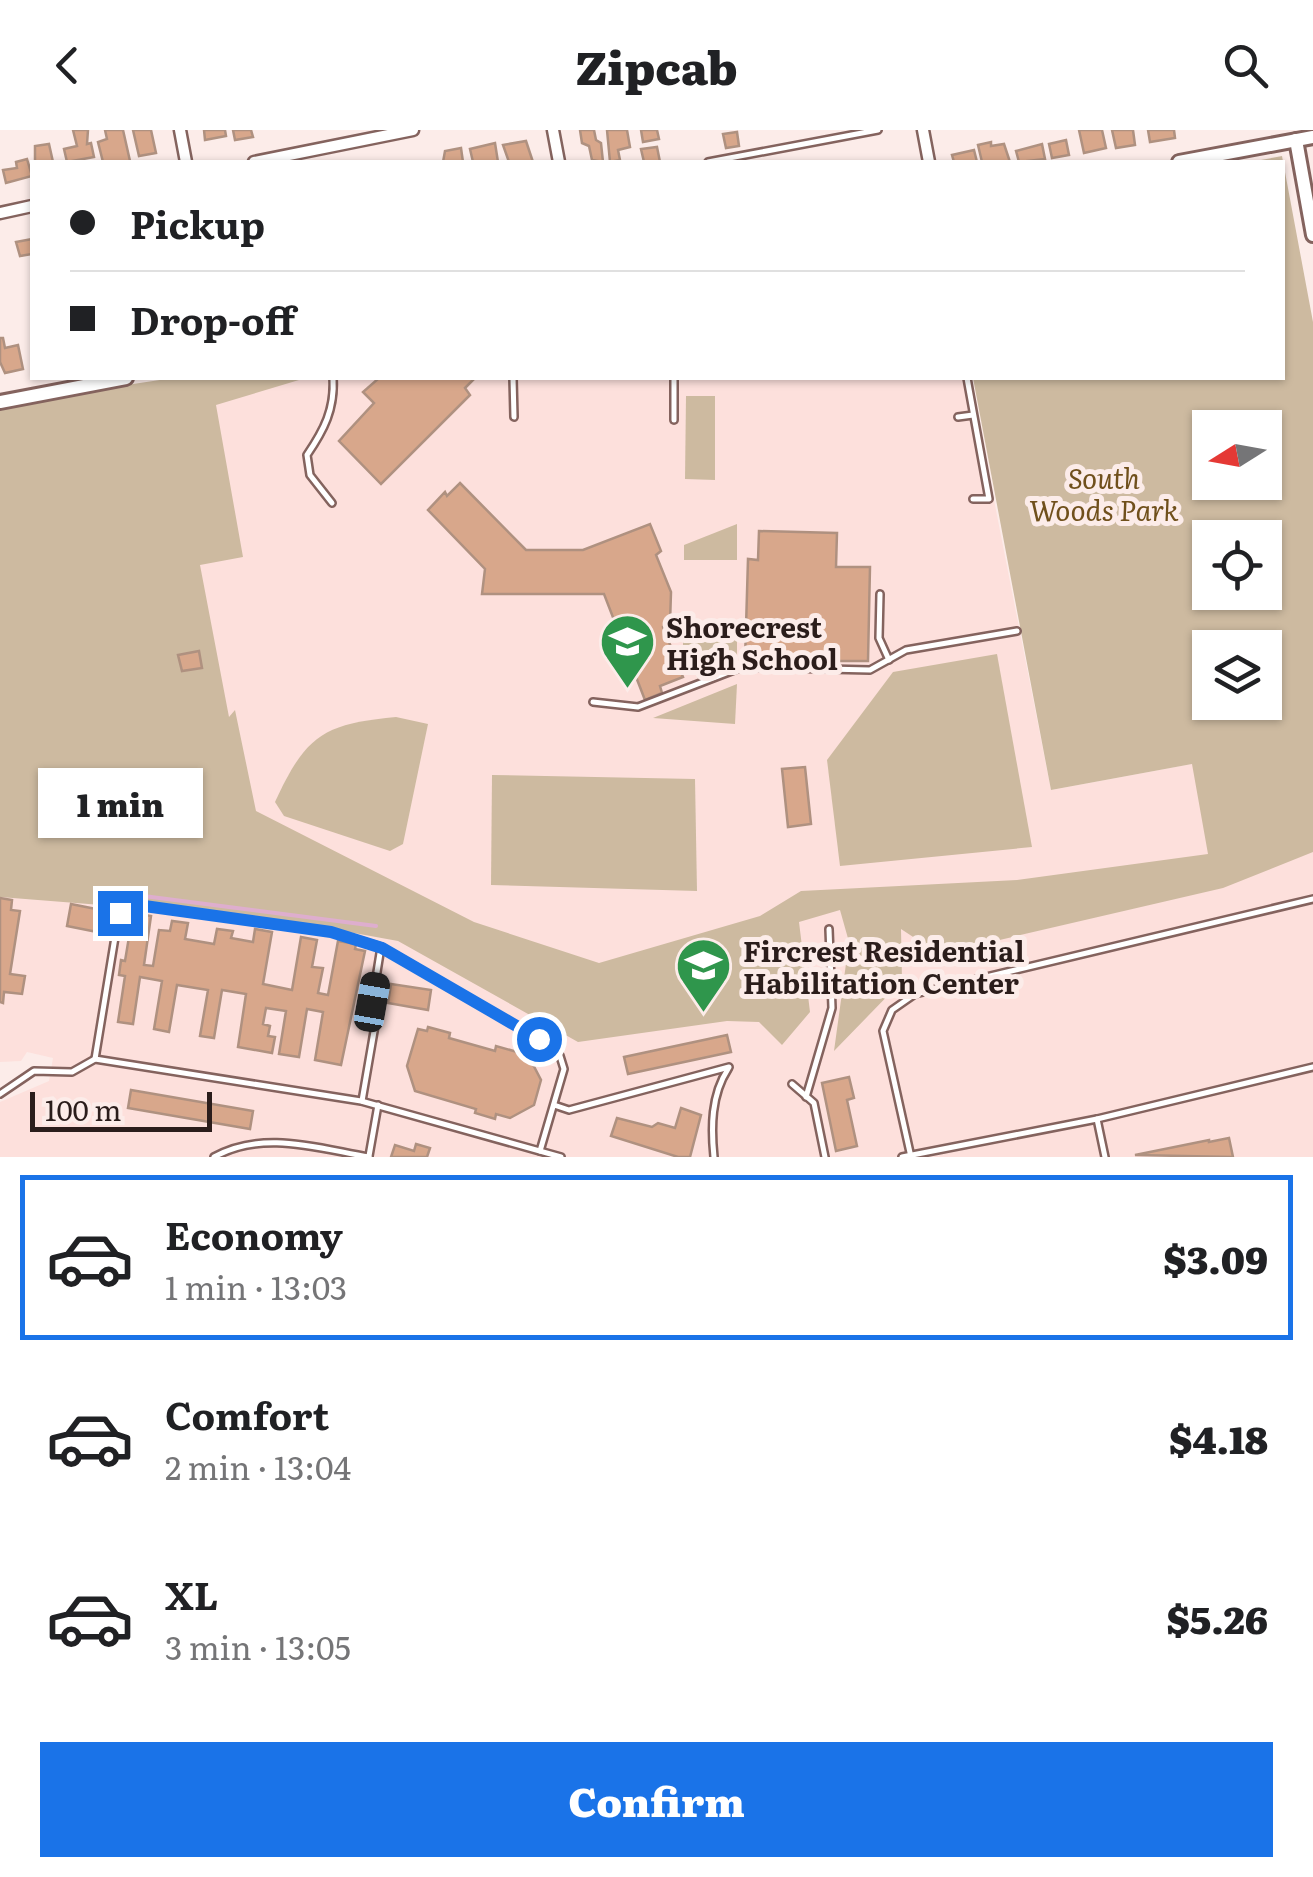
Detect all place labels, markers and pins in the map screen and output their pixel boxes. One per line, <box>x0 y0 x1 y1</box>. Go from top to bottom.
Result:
place label: Shorecrest High School <box>666 605 838 679</box>
school or university icon: Shorecrest High School <box>597 612 657 691</box>
place label: Fircrest Residential Habilitation Center <box>743 929 1025 1003</box>
school or university icon: Fircrest Residential Habilitation Center <box>674 936 734 1015</box>

